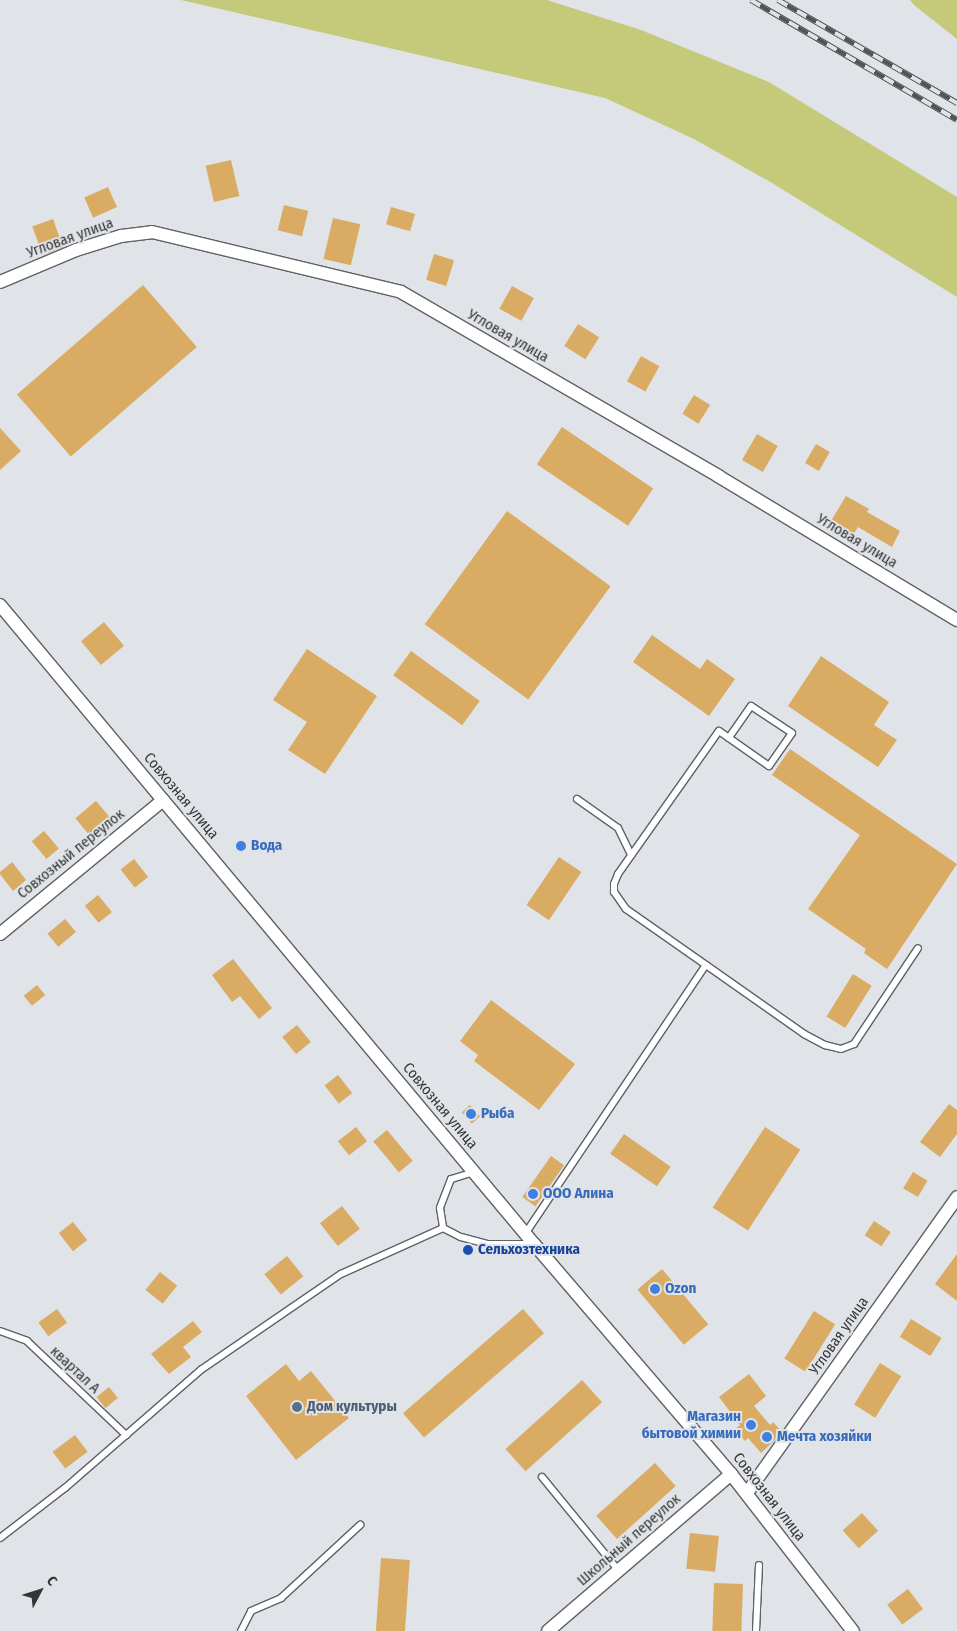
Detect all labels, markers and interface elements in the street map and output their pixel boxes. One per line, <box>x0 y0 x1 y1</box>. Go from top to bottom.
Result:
street label: Угловая улица <box>24 214 116 262</box>
street label: Угловая улица <box>464 305 552 367</box>
street label: Угловая улица <box>813 510 901 572</box>
street label: Совхозная улица <box>140 749 222 843</box>
street label: Совхозный переулок <box>14 805 128 903</box>
place label: Вода <box>251 837 282 855</box>
marker: Вода <box>235 840 247 852</box>
street label: Совхозная улица <box>399 1059 481 1153</box>
place label: Рыба <box>481 1105 515 1123</box>
marker: Рыба <box>465 1108 477 1120</box>
place label: ООО Алина <box>543 1185 614 1203</box>
marker: ООО Алина <box>527 1188 539 1200</box>
place label: Сельхозтехника <box>478 1241 580 1259</box>
marker: Сельхозтехника <box>462 1244 474 1256</box>
place label: Ozon <box>665 1280 696 1298</box>
marker: Ozon <box>649 1283 661 1295</box>
street label: Угловая улица <box>806 1294 872 1378</box>
street label: квартал А <box>46 1342 104 1398</box>
place label: Дом культуры <box>307 1398 397 1416</box>
marker: Дом культуры <box>291 1401 303 1413</box>
place label: Магазин бытовой химии <box>642 1407 741 1442</box>
marker: Магазин бытовой химии <box>745 1419 757 1431</box>
place label: Мечта хозяйки <box>777 1428 872 1446</box>
marker: Мечта хозяйки <box>761 1431 773 1443</box>
street label: Совхозная улица <box>729 1449 809 1545</box>
street label: Школьный переулок <box>574 1490 684 1590</box>
north arrow <box>15 1566 65 1616</box>
text: С <box>43 1573 61 1589</box>

